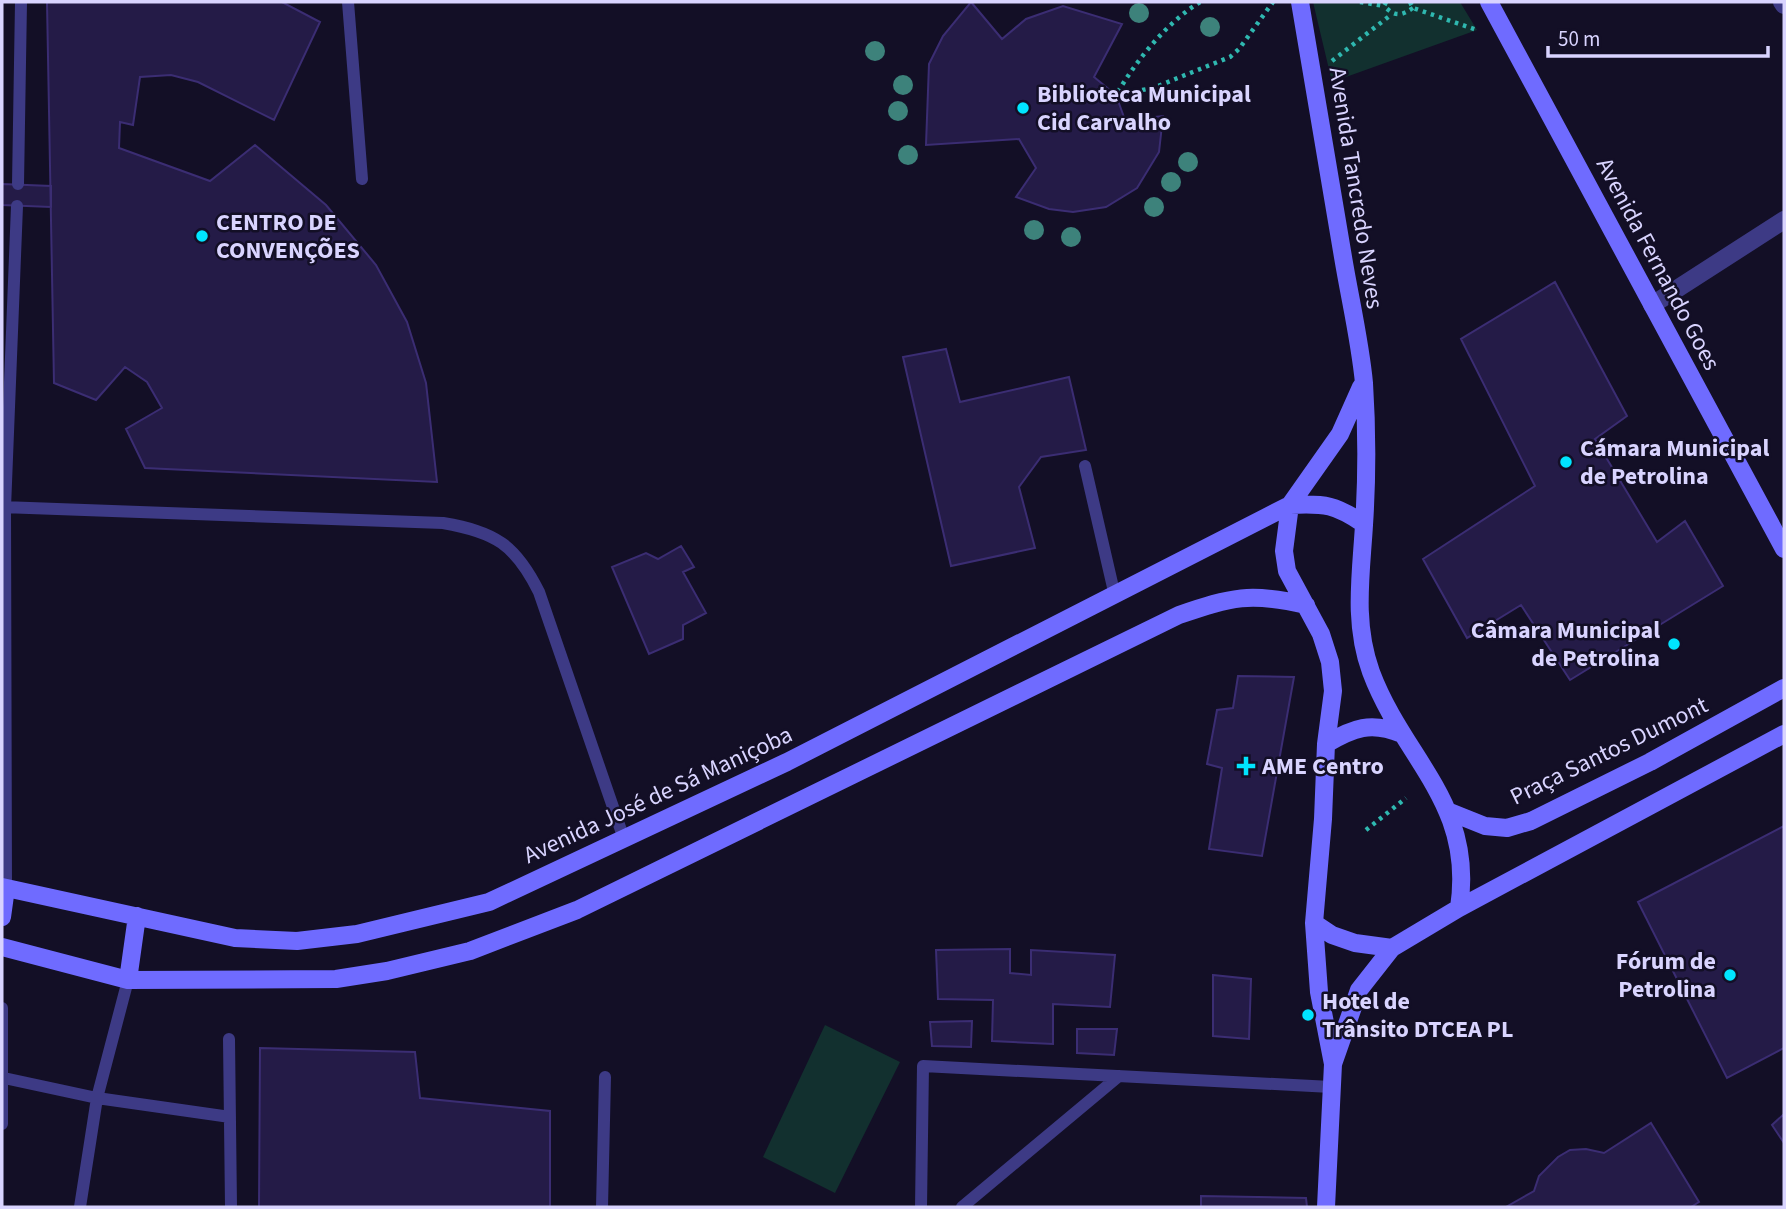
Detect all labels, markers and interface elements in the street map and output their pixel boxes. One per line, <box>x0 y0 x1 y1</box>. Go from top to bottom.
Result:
scale bar <box>1548 14 1768 58</box>
text: 50 m <box>1558 24 1600 54</box>
street label: Avenida Tancredo Neves <box>1320 65 1392 311</box>
place label: Biblioteca Municipal Cid Carvalho <box>1037 77 1251 140</box>
marker: Biblioteca Municipal Cid Carvalho <box>1015 100 1031 116</box>
street label: Avenida Fernando Goes <box>1587 152 1729 376</box>
place label: CENTRO DE CONVENÇÕES <box>216 205 360 268</box>
marker: CENTRO DE CONVENÇÕES <box>194 228 210 244</box>
place label: Cámara Municipal de Petrolina <box>1580 431 1769 494</box>
marker: Cámara Municipal de Petrolina <box>1558 454 1574 470</box>
place label: Câmara Municipal de Petrolina <box>1471 613 1660 676</box>
marker: Câmara Municipal de Petrolina <box>1666 636 1682 652</box>
street label: Praça Santos Dumont <box>1504 688 1714 814</box>
street label: Avenida José de Sá Maniçoba <box>518 717 798 873</box>
place label: AME Centro <box>1261 749 1384 784</box>
marker: AME Centro <box>1236 756 1256 776</box>
place label: Fórum de Petrolina <box>1616 944 1716 1007</box>
marker: Fórum de Petrolina <box>1722 967 1738 983</box>
place label: Hotel de Trânsito DTCEA PL <box>1322 984 1513 1047</box>
marker: Hotel de Trânsito DTCEA PL <box>1300 1007 1316 1023</box>

